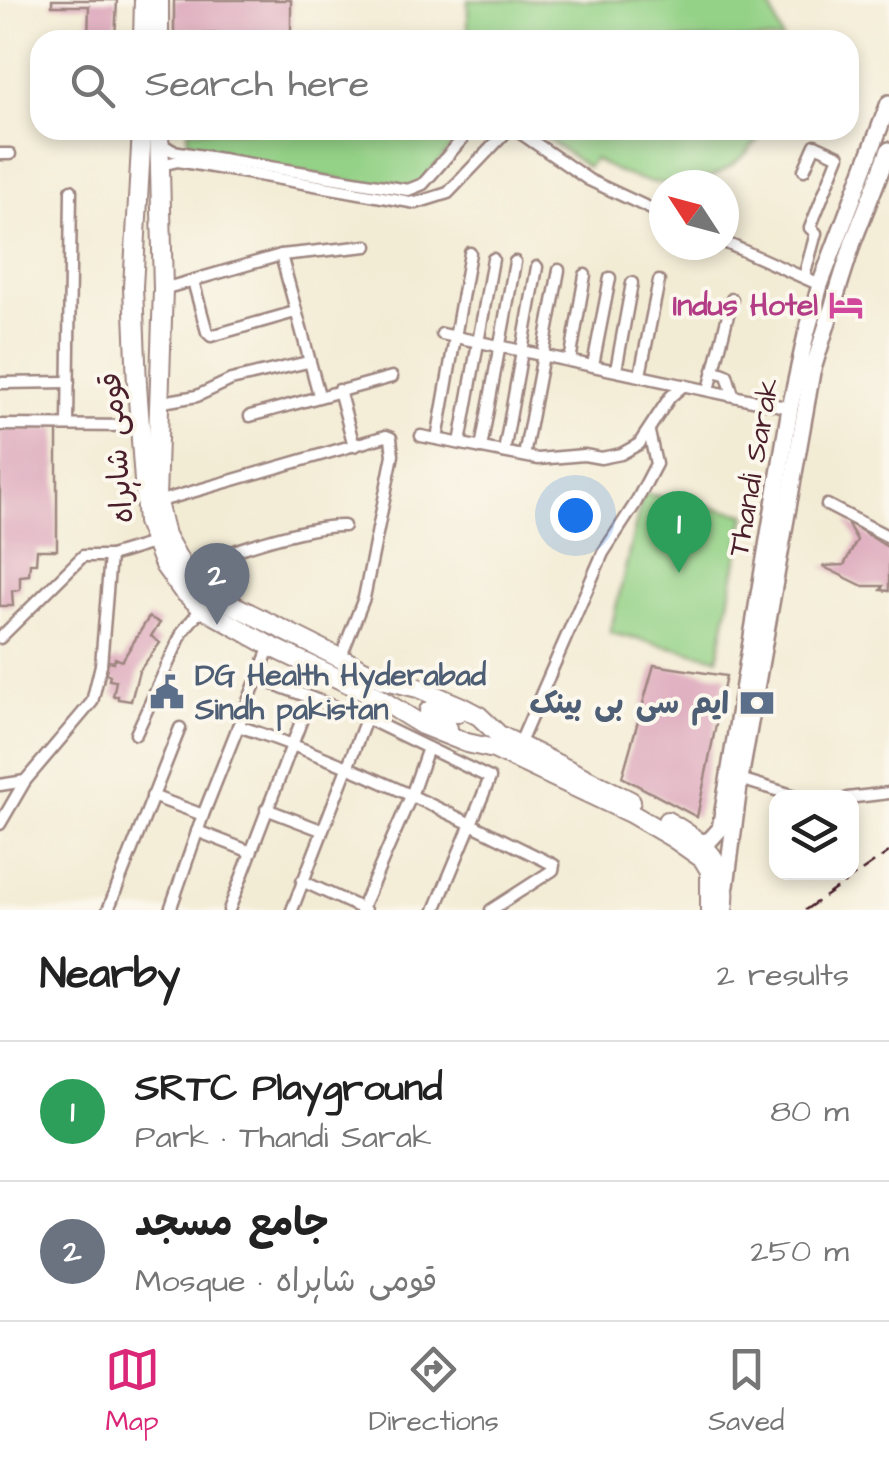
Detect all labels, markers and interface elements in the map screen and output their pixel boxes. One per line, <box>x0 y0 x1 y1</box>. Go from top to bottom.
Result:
search box <box>30 30 859 140</box>
icon: search <box>65 58 120 113</box>
text: Search here <box>145 59 369 111</box>
north arrow <box>649 170 739 260</box>
place label: Indus Hotel <box>673 285 818 327</box>
hotel icon: Indus Hotel <box>827 286 865 324</box>
street label: قومی شاہراہ <box>89 371 145 525</box>
street label: Thandi Sarak <box>718 375 790 560</box>
your location <box>550 490 601 541</box>
pin: 1 <box>646 490 712 573</box>
pin: 2 <box>184 542 250 625</box>
place label: DG Health Hyderabad Sindh pakistan <box>194 655 487 732</box>
public building icon: DG Health Hyderabad Sindh pakistan <box>148 673 186 711</box>
place label: ایم سی بی بینک <box>529 683 729 726</box>
bank icon: ایم سی بی بینک <box>738 684 776 722</box>
map controls <box>769 790 859 880</box>
button: layers <box>769 790 859 880</box>
text: Nearby <box>40 946 180 1004</box>
text: 2 results <box>717 953 849 998</box>
text: SRTC Playground <box>135 1063 442 1115</box>
text: 1 <box>70 1089 75 1134</box>
text: 80 m <box>770 1089 849 1134</box>
text: Park · Thandi Sarak <box>135 1115 432 1160</box>
text: جامع مسجد <box>135 1198 329 1250</box>
text: 2 <box>63 1229 82 1274</box>
text: 250 m <box>750 1229 849 1274</box>
text: Mosque · قومی شاہراہ <box>135 1259 437 1304</box>
tab: Map <box>105 1342 160 1441</box>
tab: Directions <box>369 1342 499 1441</box>
tab: Saved <box>708 1342 784 1441</box>

